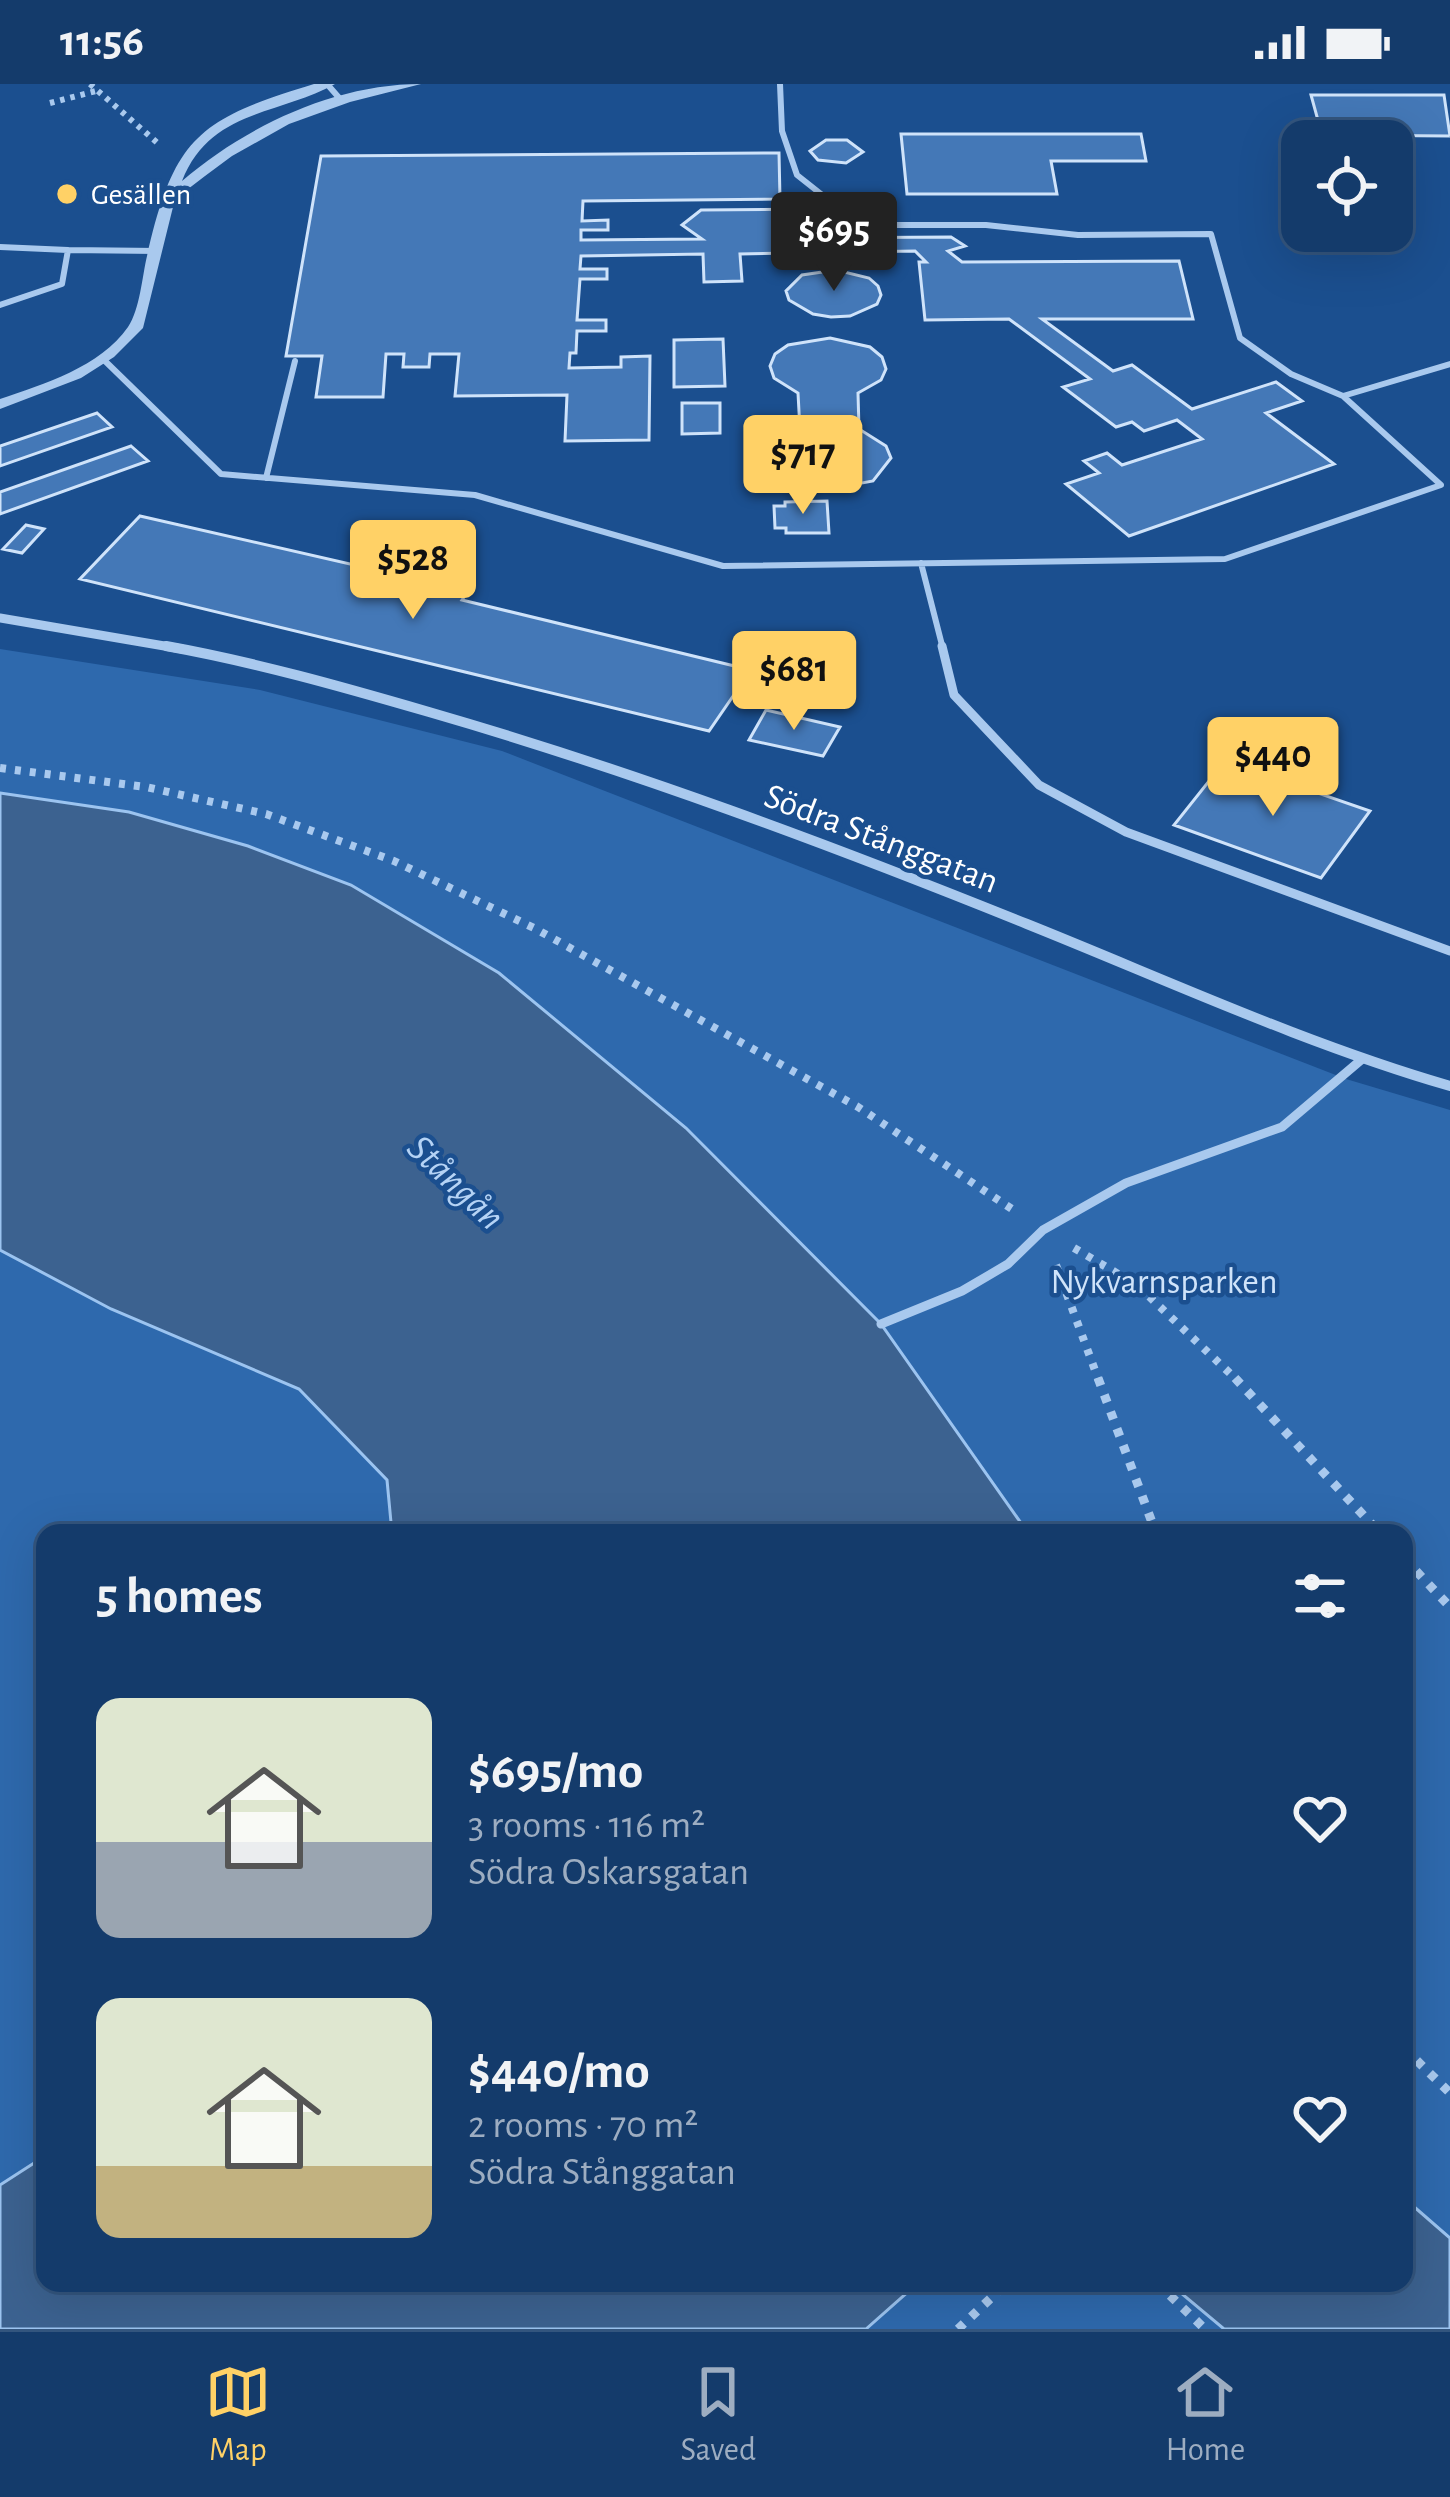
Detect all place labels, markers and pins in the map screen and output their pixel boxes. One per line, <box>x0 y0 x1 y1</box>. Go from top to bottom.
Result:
place label: Gesällen <box>91 180 191 210</box>
marker: Gesällen <box>54 181 80 207</box>
pin: $695 <box>763 192 905 294</box>
pin: $717 <box>732 415 874 517</box>
pin: $528 <box>342 520 484 622</box>
pin: $681 <box>723 631 865 733</box>
pin: $440 <box>1202 717 1344 819</box>

